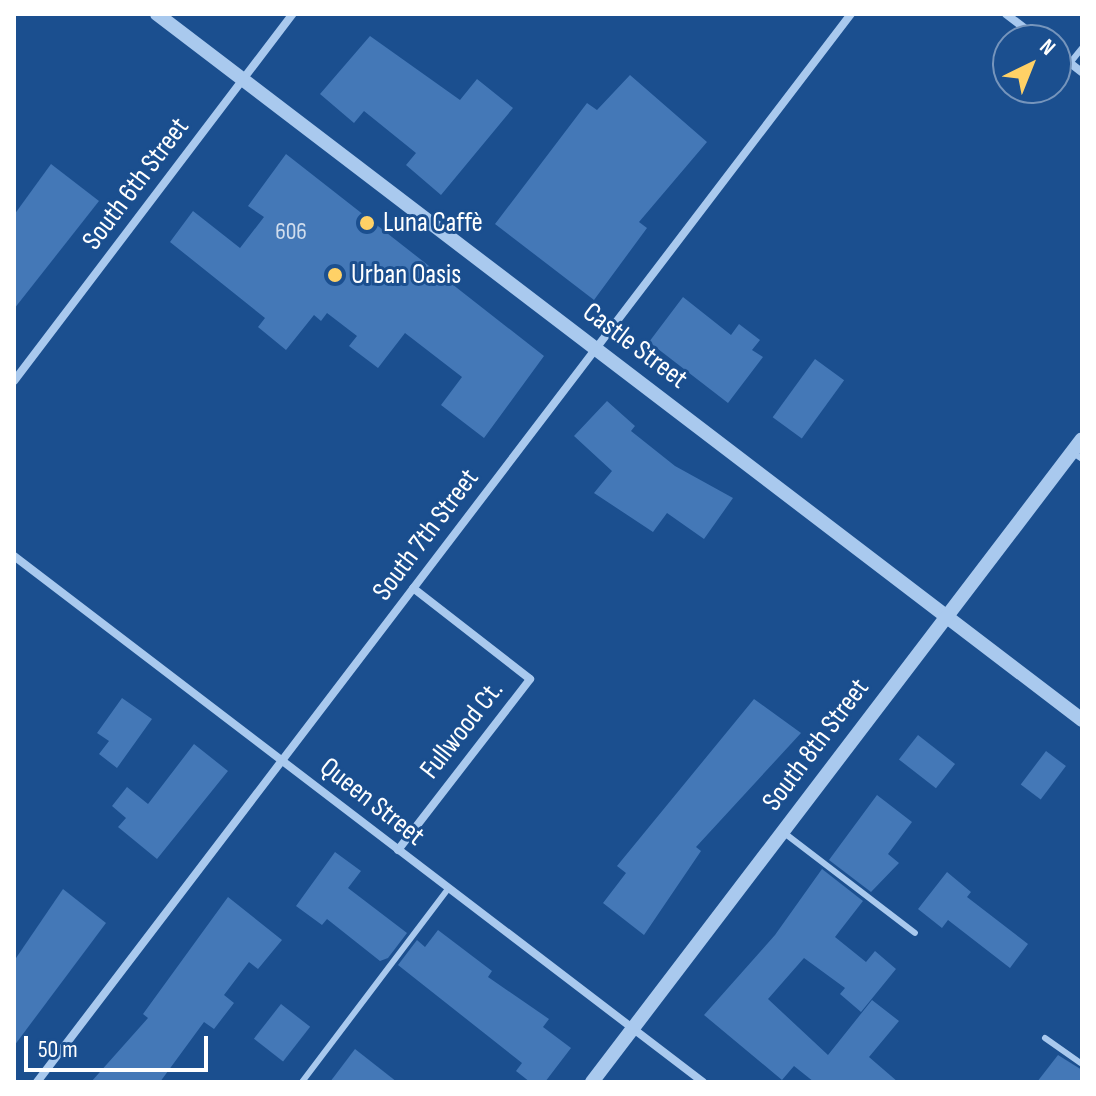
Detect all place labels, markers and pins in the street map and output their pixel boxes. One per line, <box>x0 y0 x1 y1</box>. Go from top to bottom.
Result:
place label: Luna Caffè <box>383 206 483 240</box>
marker: Luna Caffè <box>358 214 376 232</box>
place label: Urban Oasis <box>351 258 461 292</box>
marker: Urban Oasis <box>326 266 344 284</box>

